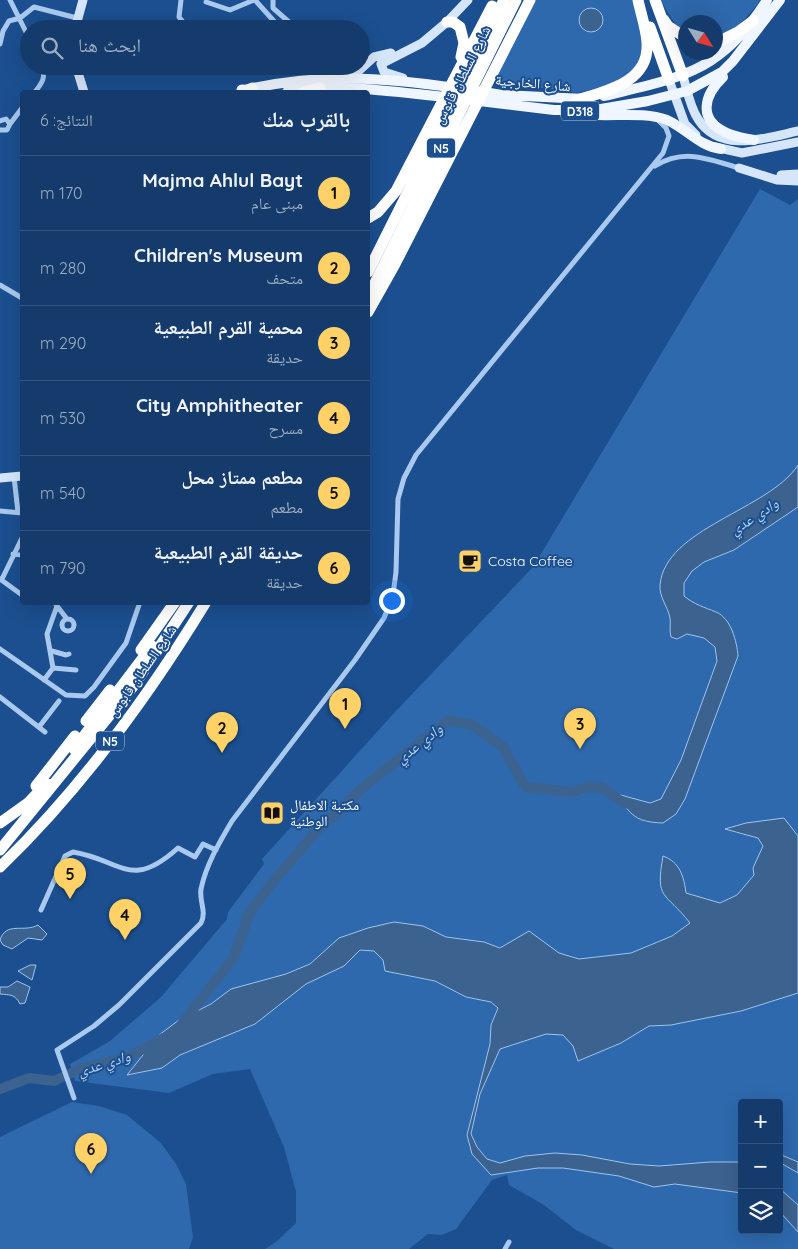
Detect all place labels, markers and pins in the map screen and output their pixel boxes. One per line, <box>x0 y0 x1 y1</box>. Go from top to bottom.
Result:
cafe icon: Costa Coffee <box>457 548 483 574</box>
place label: Costa Coffee <box>488 552 573 570</box>
pin: 1 <box>329 688 361 729</box>
pin: 3 <box>564 708 596 749</box>
pin: 2 <box>206 712 238 753</box>
place label: مكتبة الاطفال الوطنية <box>290 796 359 830</box>
library icon: مكتبة الاطفال الوطنية <box>259 800 285 826</box>
pin: 5 <box>54 858 86 899</box>
pin: 4 <box>109 899 141 940</box>
pin: 6 <box>75 1133 107 1174</box>

